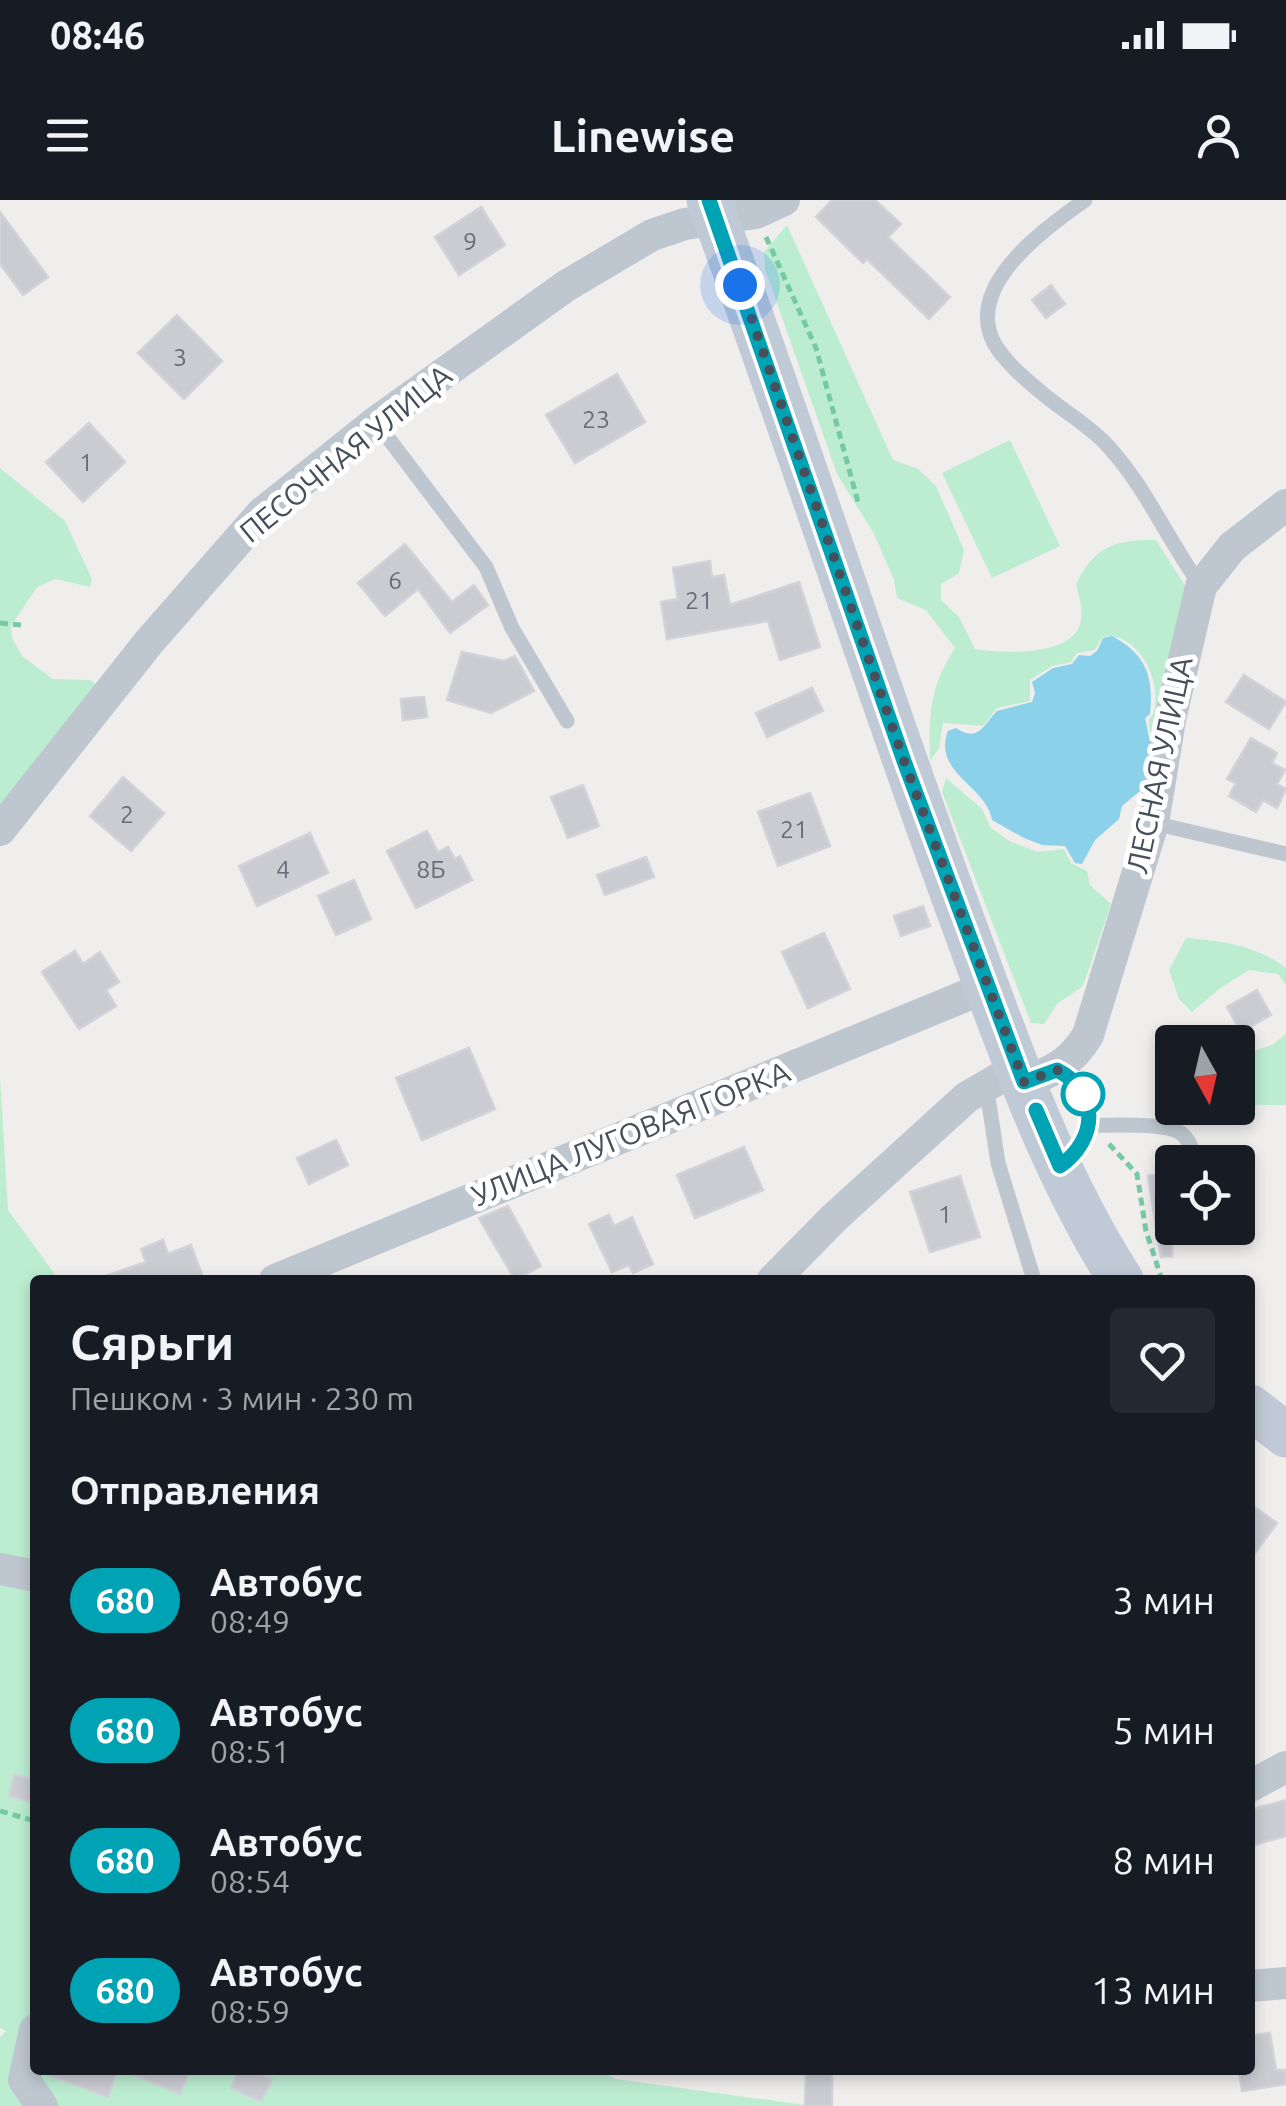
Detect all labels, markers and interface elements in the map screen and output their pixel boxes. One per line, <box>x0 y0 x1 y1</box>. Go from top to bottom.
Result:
text: 08:46 <box>50 14 145 56</box>
icon: menu <box>40 108 95 163</box>
icon: person <box>1191 108 1246 163</box>
text: Linewise <box>551 110 735 161</box>
house number: 9 <box>463 227 477 255</box>
your location <box>715 260 765 310</box>
house number: 3 <box>173 343 187 371</box>
street label: ПЕСОЧНАЯ УЛИЦА <box>233 357 458 549</box>
house number: 23 <box>582 405 610 433</box>
house number: 1 <box>79 448 93 476</box>
house number: 6 <box>388 566 402 594</box>
house number: 21 <box>685 586 713 614</box>
street label: ЛЕСНАЯ УЛИЦА <box>1119 653 1199 876</box>
house number: 2 <box>120 800 134 828</box>
house number: 21 <box>780 815 808 843</box>
house number: 4 <box>276 855 290 883</box>
house number: 8Б <box>416 855 446 883</box>
north arrow <box>1155 1025 1255 1125</box>
map controls <box>1155 1025 1255 1245</box>
street label: УЛИЦА ЛУГОВАЯ ГОРКА <box>467 1053 795 1212</box>
unlabelled marker <box>1062 1073 1104 1115</box>
button: locate <box>1155 1145 1255 1245</box>
house number: 1 <box>938 1200 952 1228</box>
button: heart <box>1110 1308 1215 1413</box>
text: Сярьги <box>70 1315 234 1369</box>
text: Пешком · 3 мин · 230 m <box>70 1380 414 1416</box>
text: Отправления <box>70 1469 320 1511</box>
text: Автобус <box>210 1561 363 1603</box>
text: 3 мин <box>1113 1579 1215 1621</box>
text: 680 <box>95 1580 155 1620</box>
text: 08:49 <box>210 1603 290 1639</box>
text: Автобус <box>210 1691 363 1733</box>
text: 5 мин <box>1113 1709 1215 1751</box>
text: 680 <box>95 1710 155 1750</box>
text: 08:51 <box>210 1733 290 1769</box>
text: Автобус <box>210 1821 363 1863</box>
text: 8 мин <box>1113 1839 1215 1881</box>
text: 680 <box>95 1840 155 1880</box>
text: 08:54 <box>210 1863 290 1899</box>
text: Автобус <box>210 1951 363 1993</box>
text: 13 мин <box>1091 1969 1215 2011</box>
text: 680 <box>95 1970 155 2010</box>
text: 08:59 <box>210 1993 290 2029</box>

